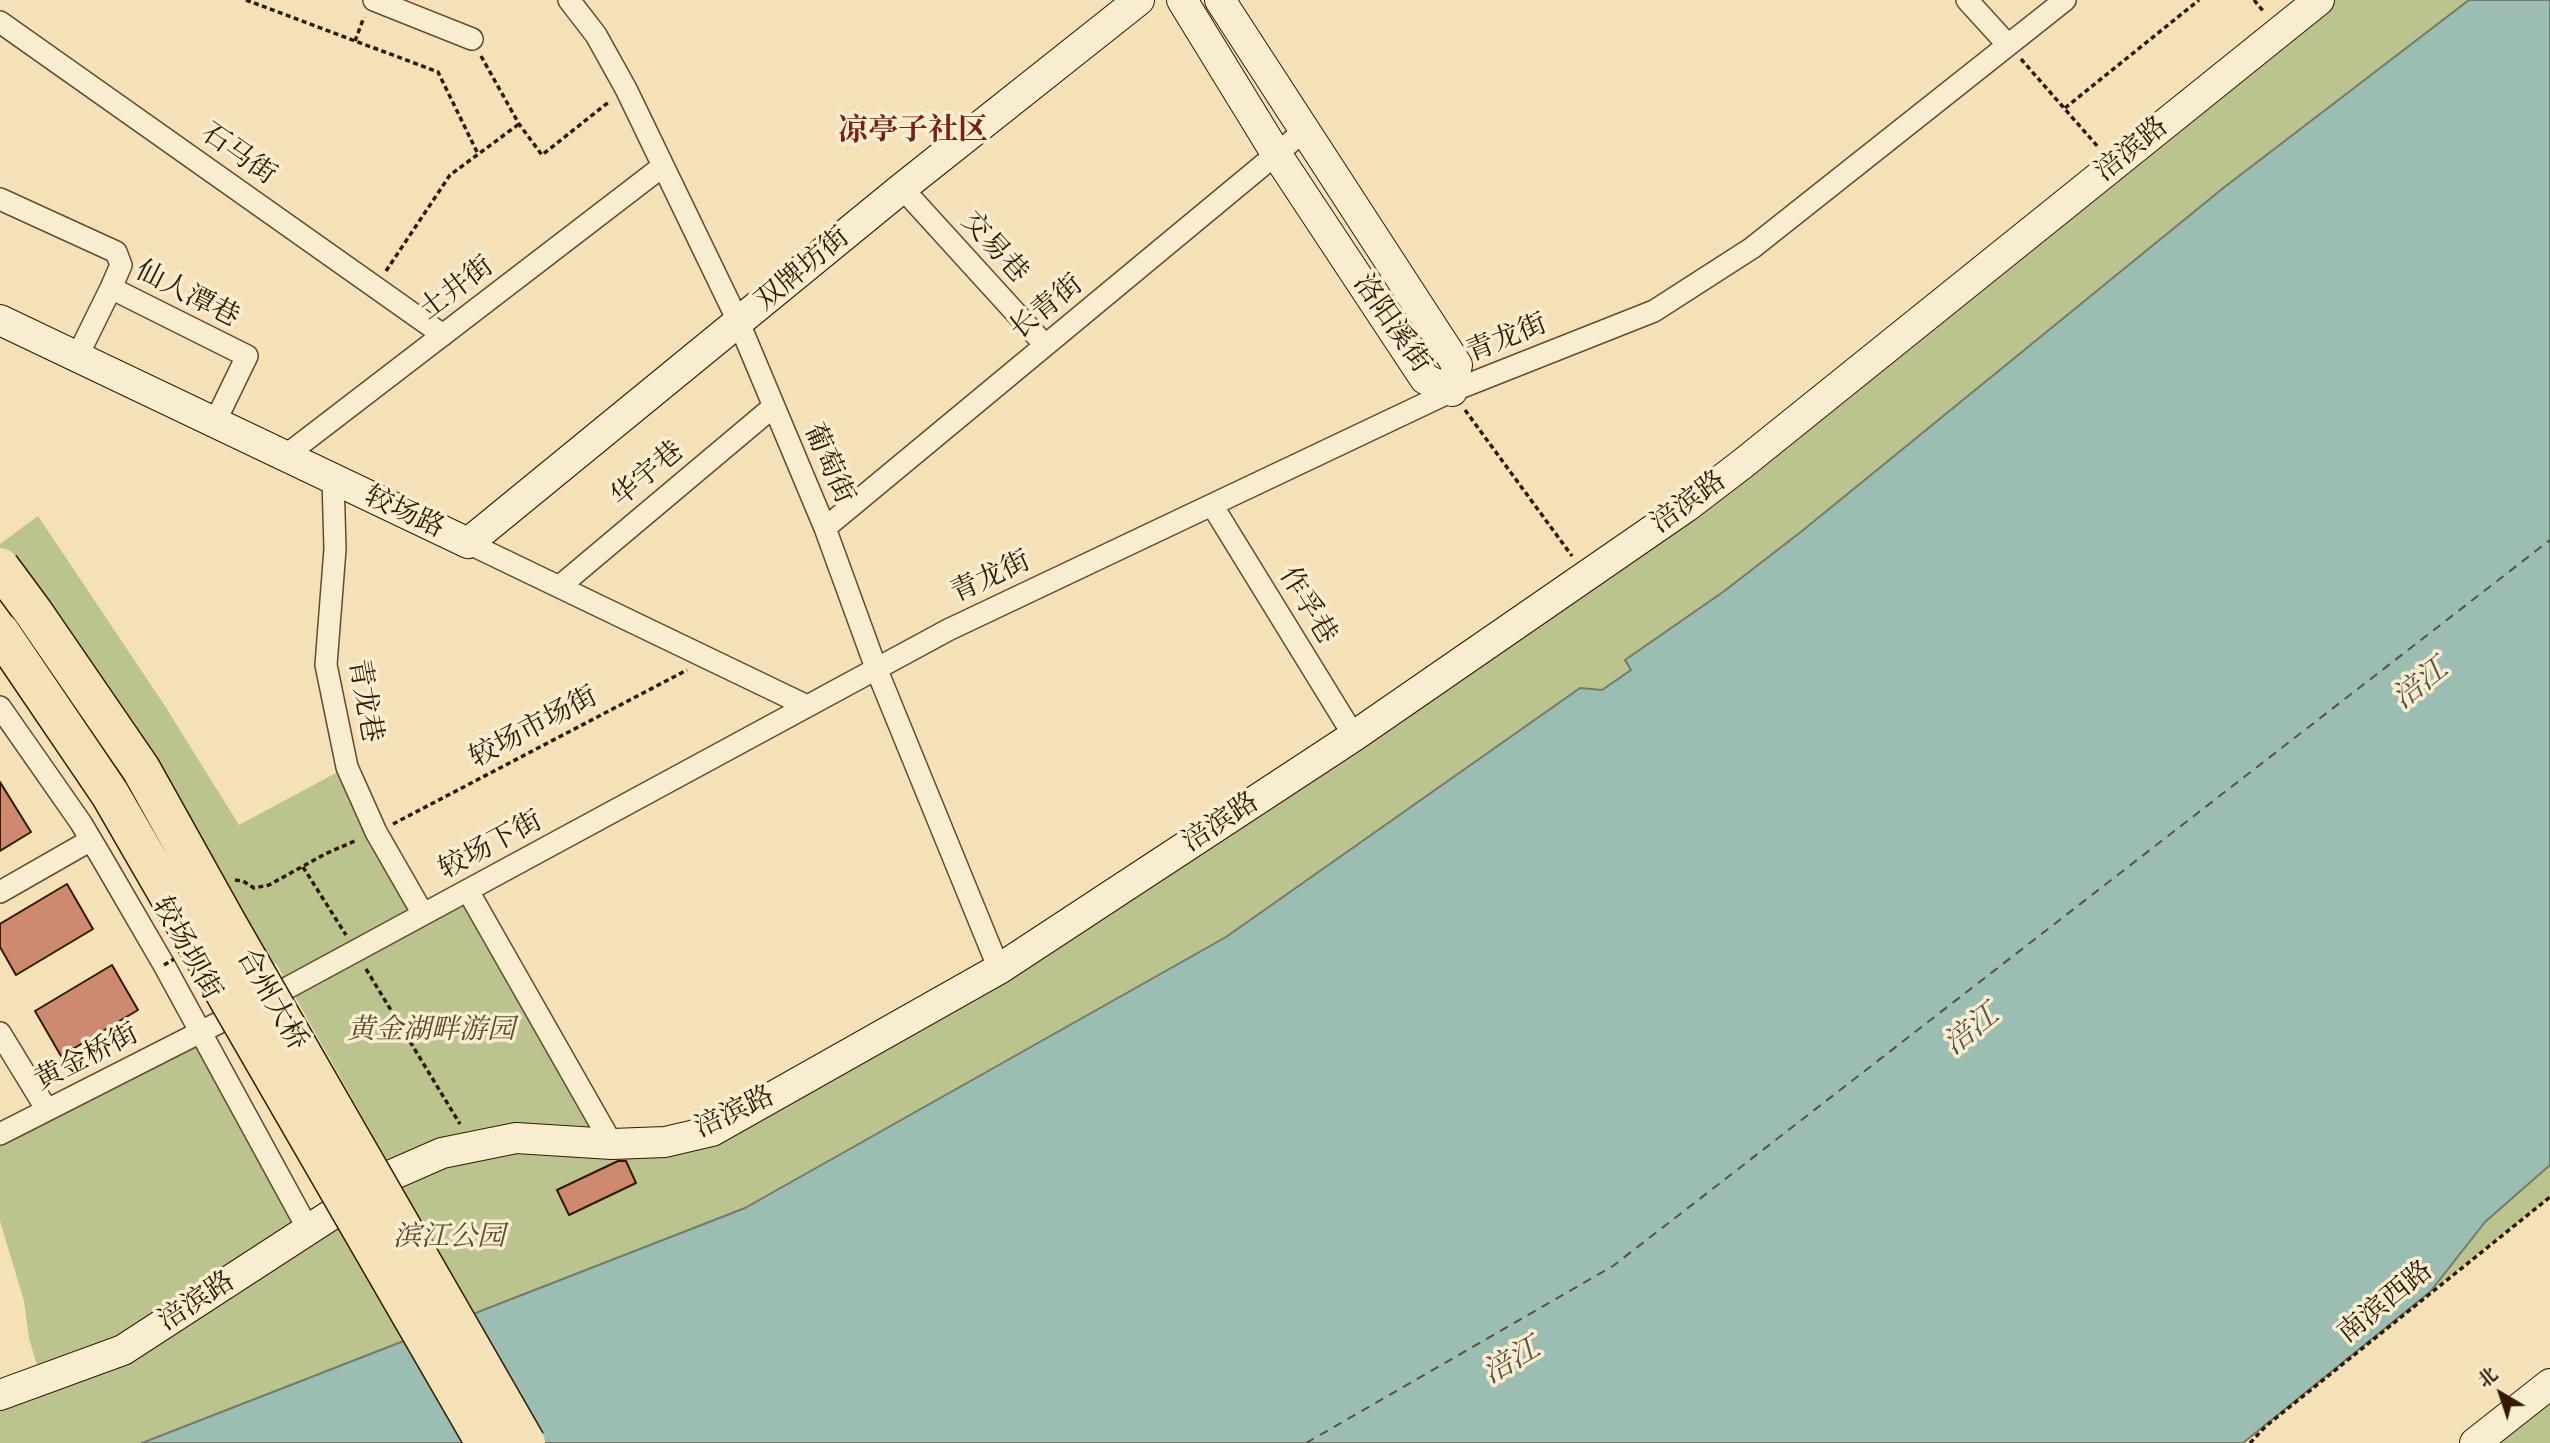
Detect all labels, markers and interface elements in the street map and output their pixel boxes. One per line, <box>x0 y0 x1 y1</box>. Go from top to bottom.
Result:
street label: 涪滨路 <box>2089 111 2175 189</box>
district label: 凉亭子社区 <box>838 114 988 150</box>
street label: 石马街 <box>194 117 282 193</box>
street label: 交易巷 <box>953 206 1035 290</box>
street label: 双牌坊街 <box>749 221 857 319</box>
street label: 土井街 <box>413 250 501 328</box>
street label: 仙人潭巷 <box>129 255 245 335</box>
street label: 洛阳溪街 <box>1345 268 1437 380</box>
street label: 长青街 <box>1004 269 1090 347</box>
street label: 青龙街 <box>1462 308 1552 370</box>
street label: 葡萄街 <box>796 419 860 509</box>
street label: 华宇巷 <box>605 435 691 515</box>
street label: 涪滨路 <box>1645 465 1733 541</box>
street label: 较场路 <box>359 480 449 546</box>
street label: 青龙街 <box>946 545 1036 611</box>
street label: 作孚巷 <box>1271 561 1343 651</box>
water label: 涪江 <box>2386 652 2456 718</box>
street label: 青龙巷 <box>340 657 388 745</box>
street label: 较场市场街 <box>464 680 604 776</box>
street label: 涪滨路 <box>1177 786 1265 860</box>
street label: 较场下街 <box>434 805 548 887</box>
street label: 较场坝街 <box>144 892 228 1006</box>
street label: 合州大桥 <box>228 943 314 1057</box>
water label: 涪江 <box>1937 998 2007 1064</box>
park label: 黄金湖畔游园 <box>347 1014 515 1048</box>
street label: 黄金桥街 <box>29 1018 145 1098</box>
street label: 涪滨路 <box>690 1080 780 1146</box>
park label: 滨江公园 <box>393 1221 505 1255</box>
street label: 南滨西路 <box>2332 1255 2440 1351</box>
street label: 涪滨路 <box>153 1265 241 1339</box>
water label: 涪江 <box>1477 1331 1547 1393</box>
north arrow <box>2466 1359 2536 1429</box>
text: 北 <box>2472 1362 2503 1394</box>

